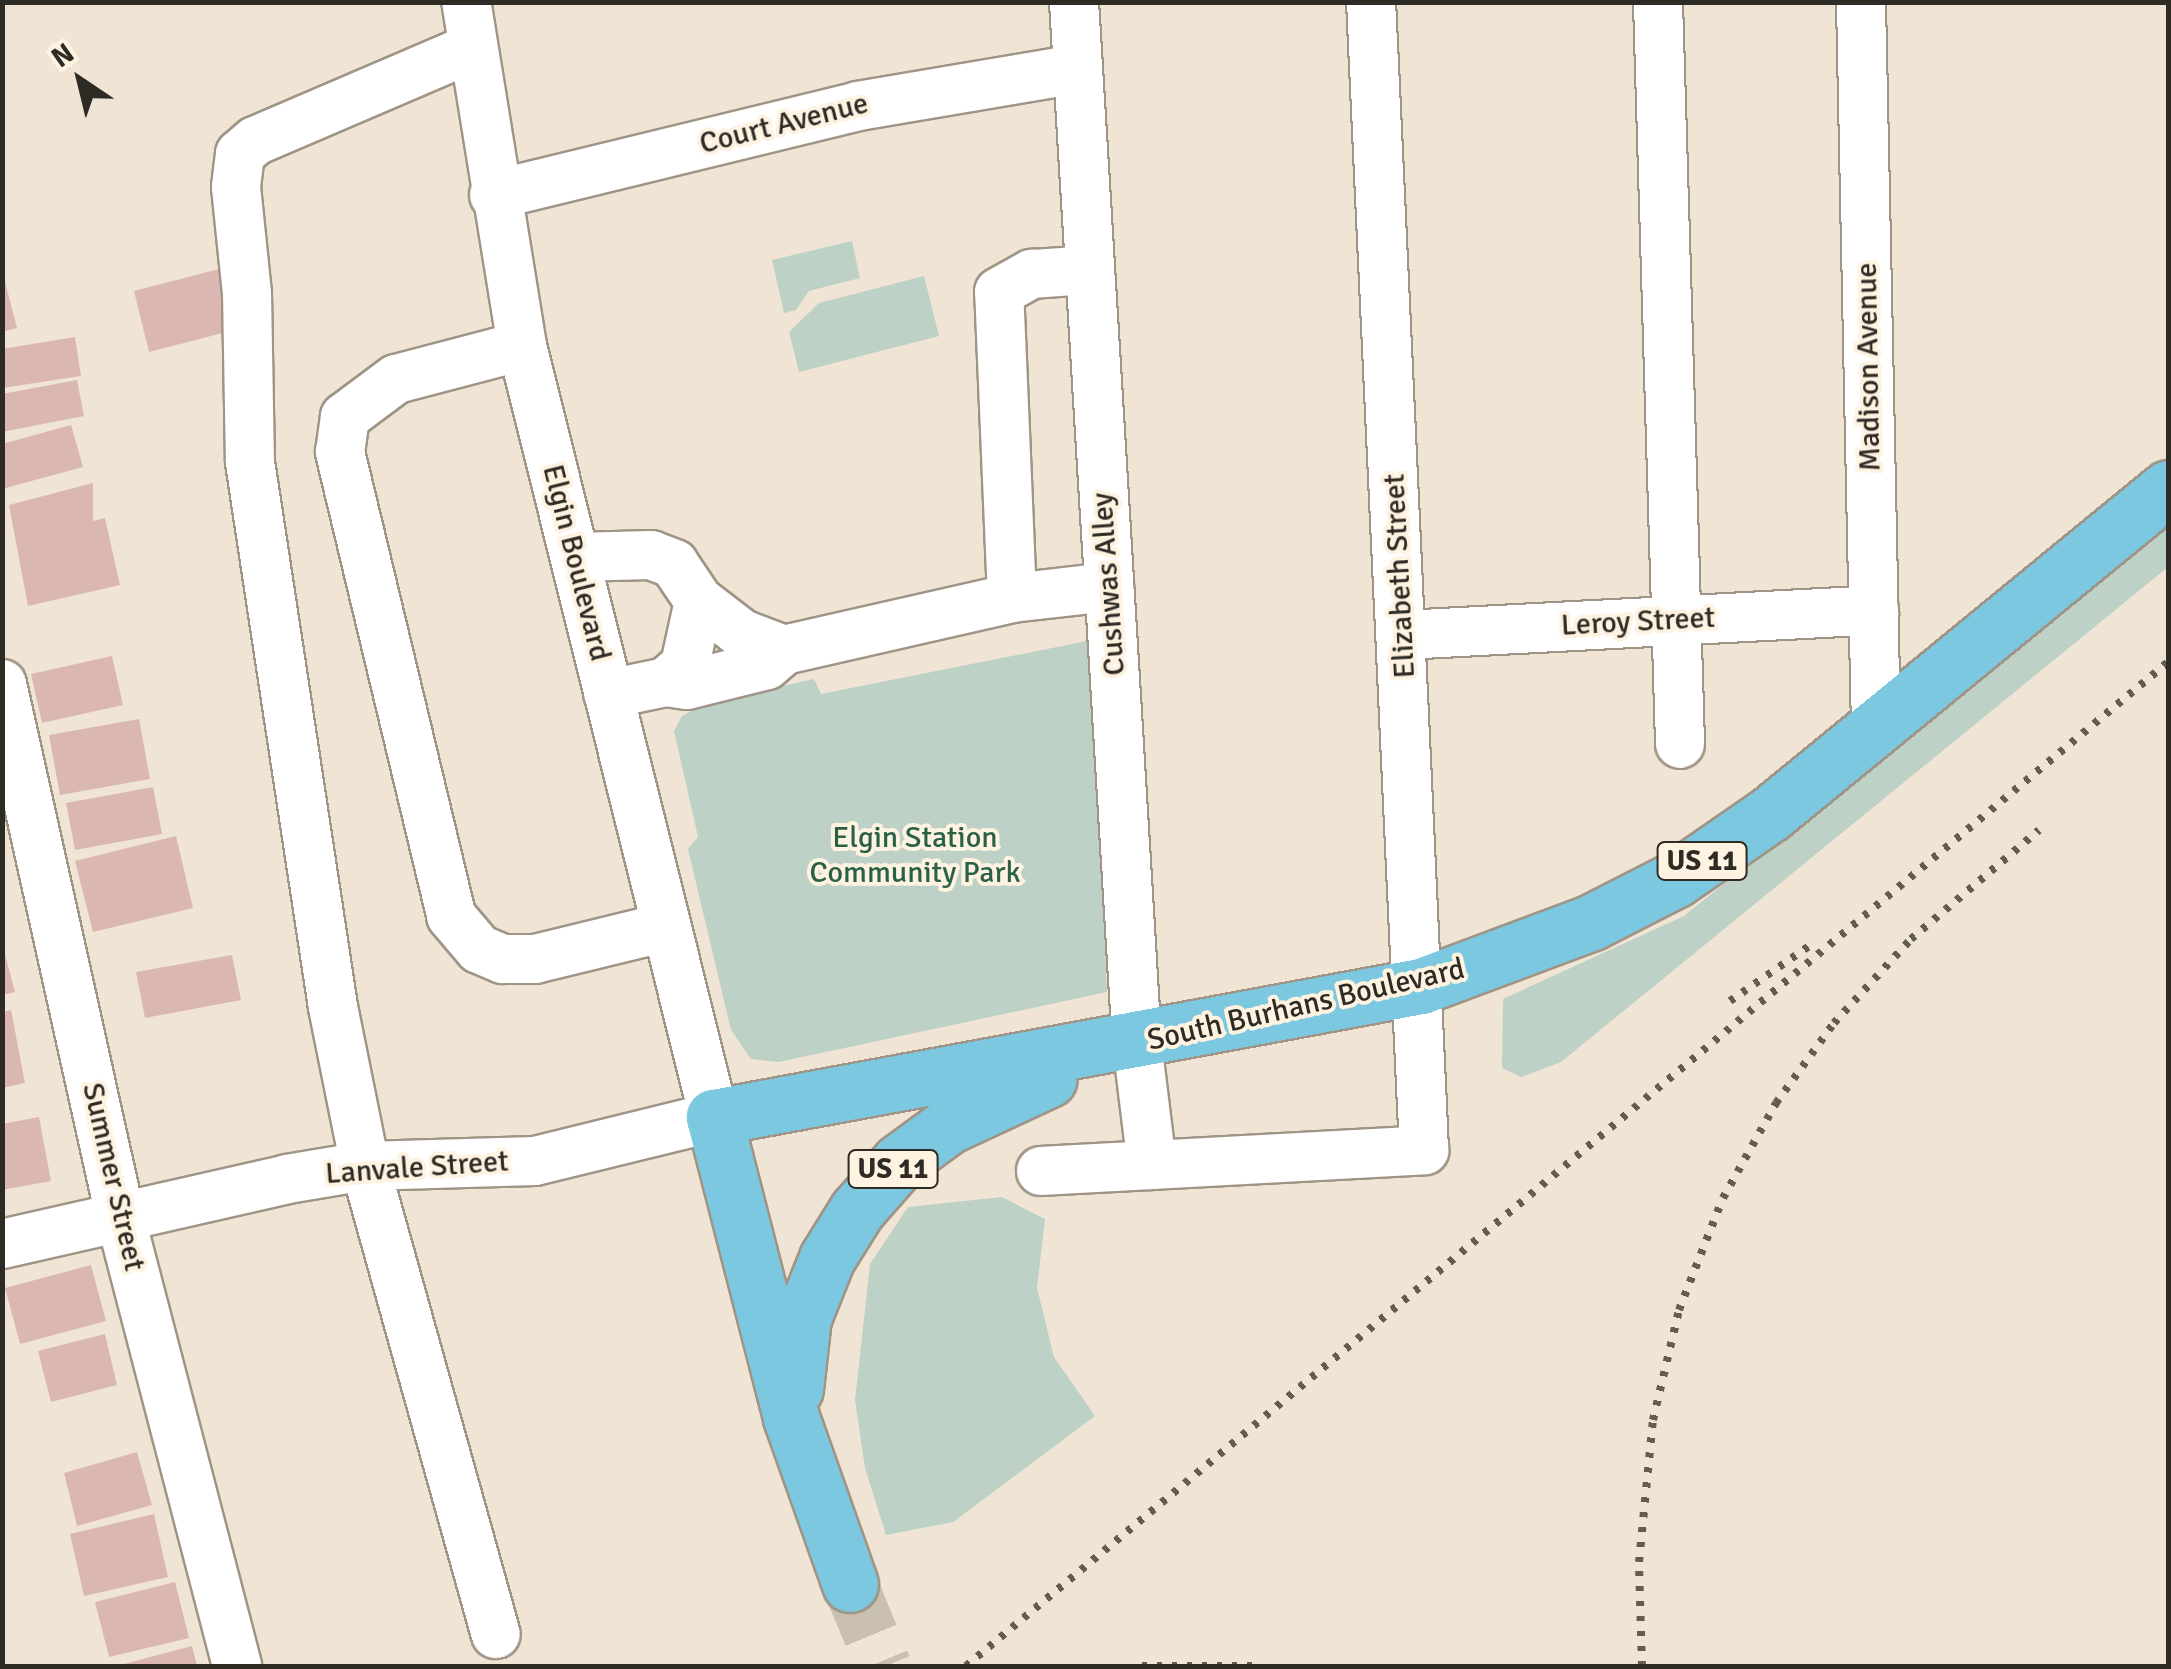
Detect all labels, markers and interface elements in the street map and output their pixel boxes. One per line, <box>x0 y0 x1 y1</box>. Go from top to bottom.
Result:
north arrow <box>30 30 130 130</box>
text: N <box>45 36 81 75</box>
street label: Court Avenue <box>696 86 872 162</box>
street label: Madison Avenue <box>1849 262 1889 472</box>
street label: Elgin Boulevard <box>534 461 618 665</box>
street label: Elizabeth Street <box>1377 473 1423 679</box>
street label: Cushwas Alley <box>1085 491 1133 677</box>
street label: Leroy Street <box>1560 600 1716 644</box>
park label: Elgin Station Community Park <box>810 820 1020 890</box>
road number: US 11 <box>1654 838 1750 884</box>
street label: South Burhans Boulevard <box>1144 951 1468 1059</box>
street label: Summer Street <box>74 1080 152 1274</box>
street label: Lanvale Street <box>324 1144 510 1192</box>
road number: US 11 <box>846 1146 940 1192</box>

